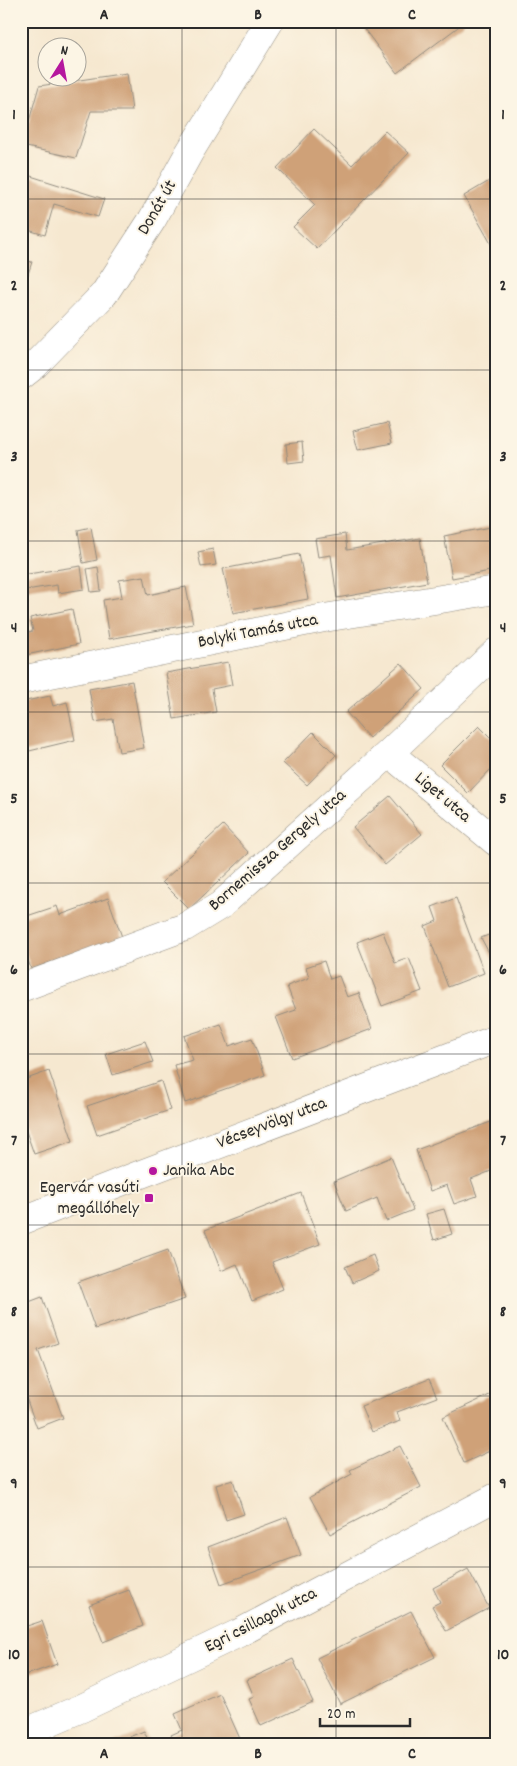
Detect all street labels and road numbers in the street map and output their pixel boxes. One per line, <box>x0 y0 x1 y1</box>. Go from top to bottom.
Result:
street label: Donát út <box>132 176 184 240</box>
street label: Bolyki Tamás utca <box>196 608 321 656</box>
street label: Liget utca <box>408 767 476 830</box>
street label: Bornemissza Gergely utca <box>204 784 353 918</box>
street label: Vécseyvölgy utca <box>214 1091 331 1156</box>
street label: Egri csillagok utca <box>201 1582 322 1660</box>

